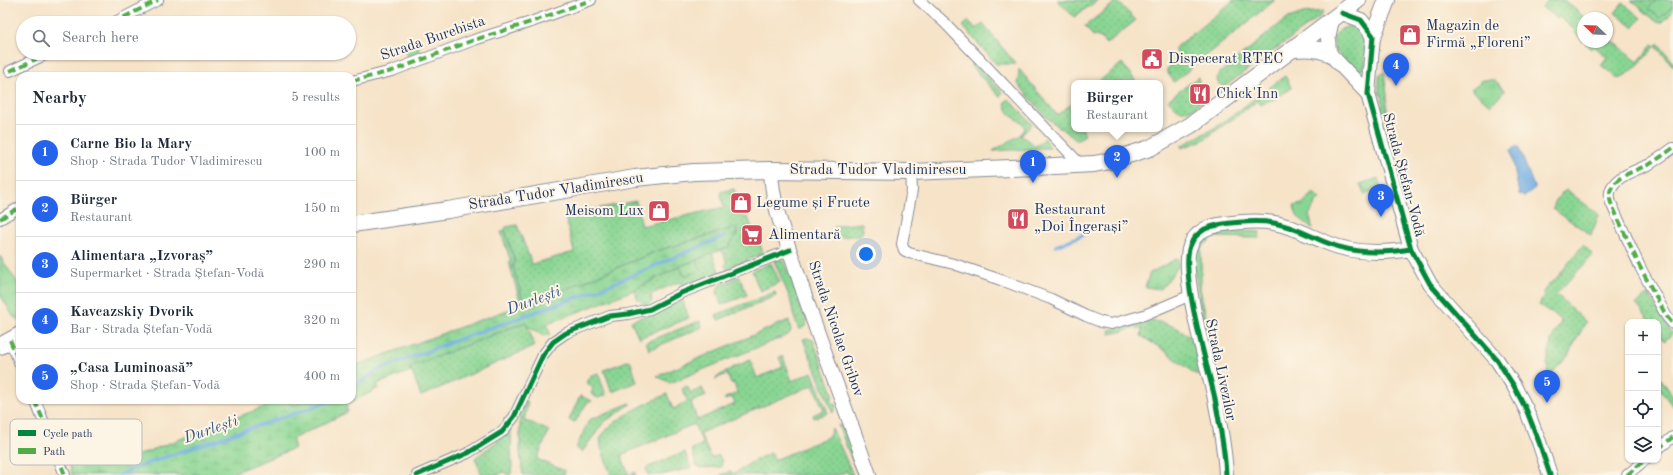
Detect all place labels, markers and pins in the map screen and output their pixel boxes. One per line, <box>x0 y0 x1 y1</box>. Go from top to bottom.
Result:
place label: Magazin de Firmă „Floreni” <box>1426 19 1531 51</box>
shop icon: Magazin de Firmă „Floreni” <box>1397 22 1423 48</box>
public building icon: Dispecerat RTEC <box>1139 46 1165 72</box>
place label: Dispecerat RTEC <box>1168 52 1283 67</box>
pin: 4 <box>1383 53 1409 86</box>
restaurant icon: Chick'Inn <box>1187 81 1213 107</box>
place label: Chick'Inn <box>1216 87 1278 102</box>
pin: 2 <box>1104 145 1130 178</box>
pin: 1 <box>1020 150 1046 183</box>
pin: 3 <box>1368 184 1394 217</box>
shop icon: Legume și Fructe <box>728 190 754 216</box>
place label: Legume și Fructe <box>756 196 870 211</box>
shop icon: Meisom Lux <box>646 198 672 224</box>
place label: Restaurant „Doi Îngerași” <box>1034 203 1129 235</box>
place label: Meisom Lux <box>565 204 644 219</box>
restaurant icon: Restaurant „Doi Îngerași” <box>1005 206 1031 232</box>
supermarket icon: Alimentară <box>739 222 765 248</box>
place label: Alimentară <box>768 228 841 243</box>
pin: 5 <box>1534 370 1560 403</box>

